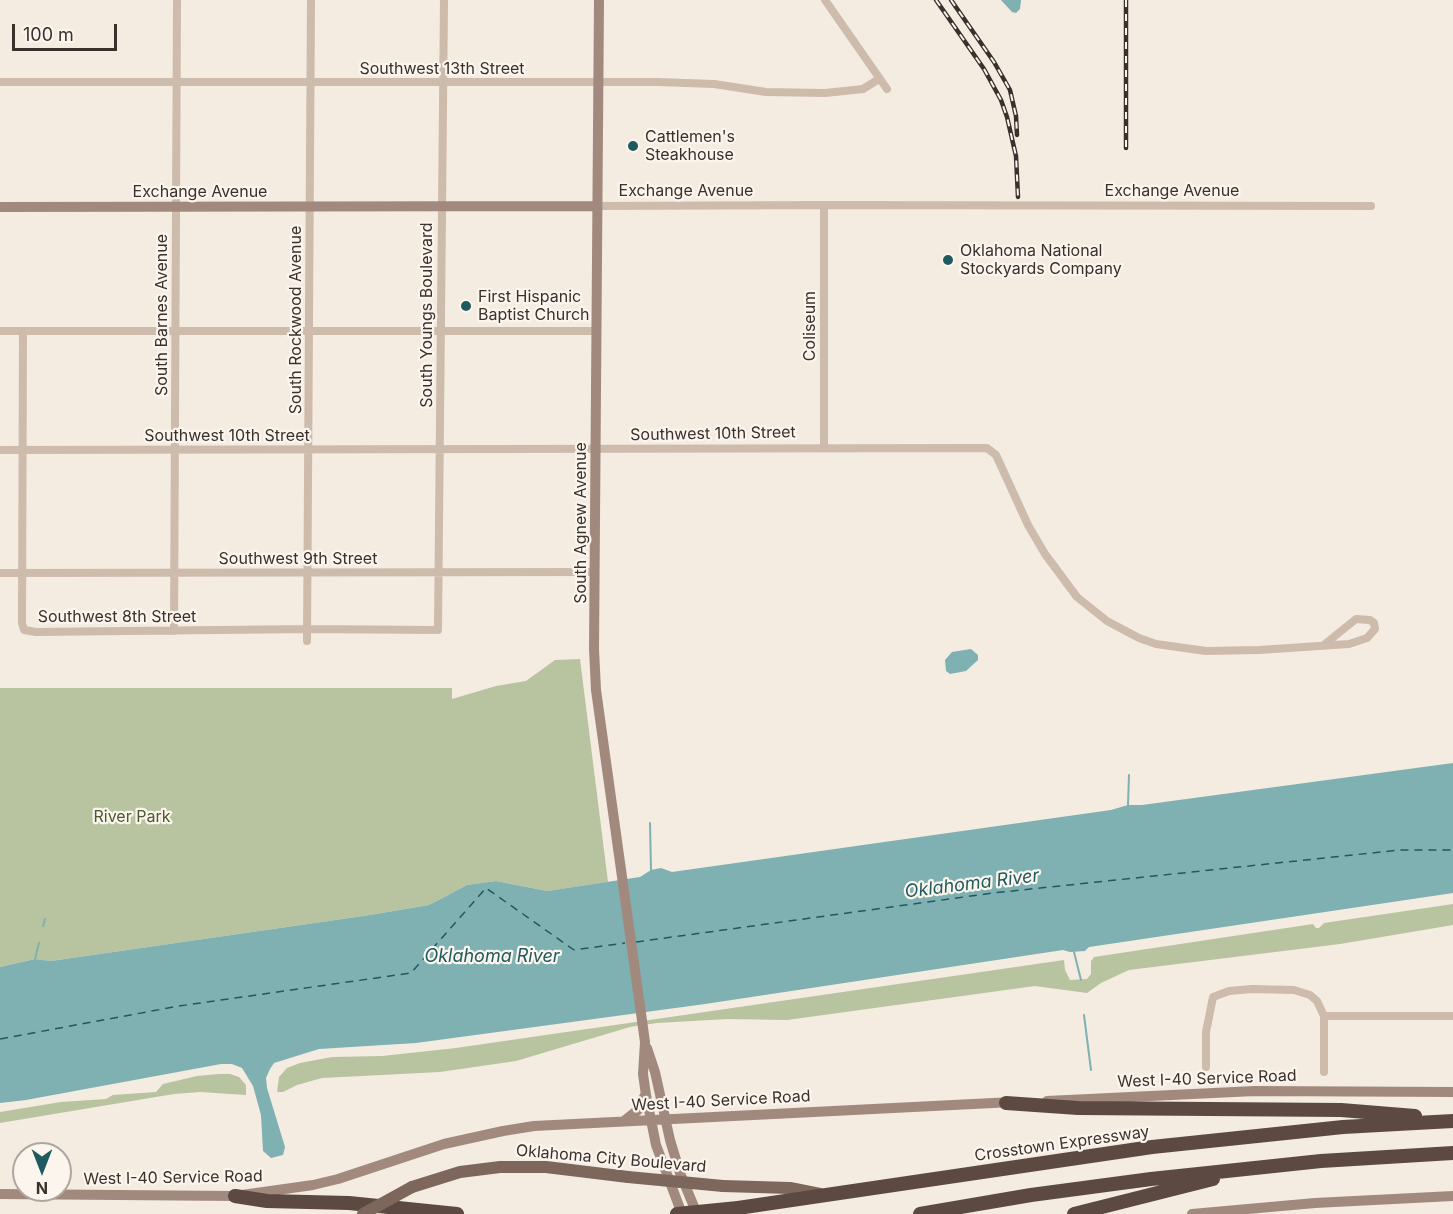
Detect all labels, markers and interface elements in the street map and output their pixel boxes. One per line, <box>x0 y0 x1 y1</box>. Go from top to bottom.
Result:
scale bar <box>15 12 120 50</box>
text: 100 m <box>23 24 74 45</box>
street label: Southwest 13th Street <box>359 59 525 79</box>
place label: Cattlemen's Steakhouse <box>645 127 735 165</box>
marker: Cattlemen's Steakhouse <box>626 139 640 153</box>
street label: Exchange Avenue <box>619 181 753 201</box>
street label: Exchange Avenue <box>1105 181 1239 201</box>
street label: Exchange Avenue <box>133 182 267 202</box>
street label: South Youngs Boulevard <box>417 222 437 408</box>
street label: South Rockwood Avenue <box>286 226 306 414</box>
street label: South Barnes Avenue <box>152 234 172 396</box>
place label: Oklahoma National Stockyards Company <box>960 241 1122 279</box>
marker: Oklahoma National Stockyards Company <box>941 253 955 267</box>
place label: First Hispanic Baptist Church <box>478 287 590 325</box>
street label: Coliseum <box>800 291 820 361</box>
marker: First Hispanic Baptist Church <box>459 299 473 313</box>
street label: Southwest 10th Street <box>630 423 796 445</box>
street label: Southwest 10th Street <box>144 426 310 446</box>
street label: South Agnew Avenue <box>571 442 591 604</box>
street label: Southwest 9th Street <box>219 549 377 569</box>
street label: Southwest 8th Street <box>38 607 196 627</box>
park label: River Park <box>94 807 170 827</box>
water label: Oklahoma River <box>904 865 1040 903</box>
water label: Oklahoma River <box>424 946 560 968</box>
street label: West I-40 Service Road <box>1117 1066 1297 1092</box>
street label: West I-40 Service Road <box>631 1087 811 1115</box>
street label: Crosstown Expressway <box>973 1122 1151 1166</box>
street label: Oklahoma City Boulevard <box>515 1141 707 1177</box>
north arrow <box>12 1142 72 1202</box>
street label: West I-40 Service Road <box>83 1167 263 1189</box>
text: N <box>36 1178 48 1198</box>

